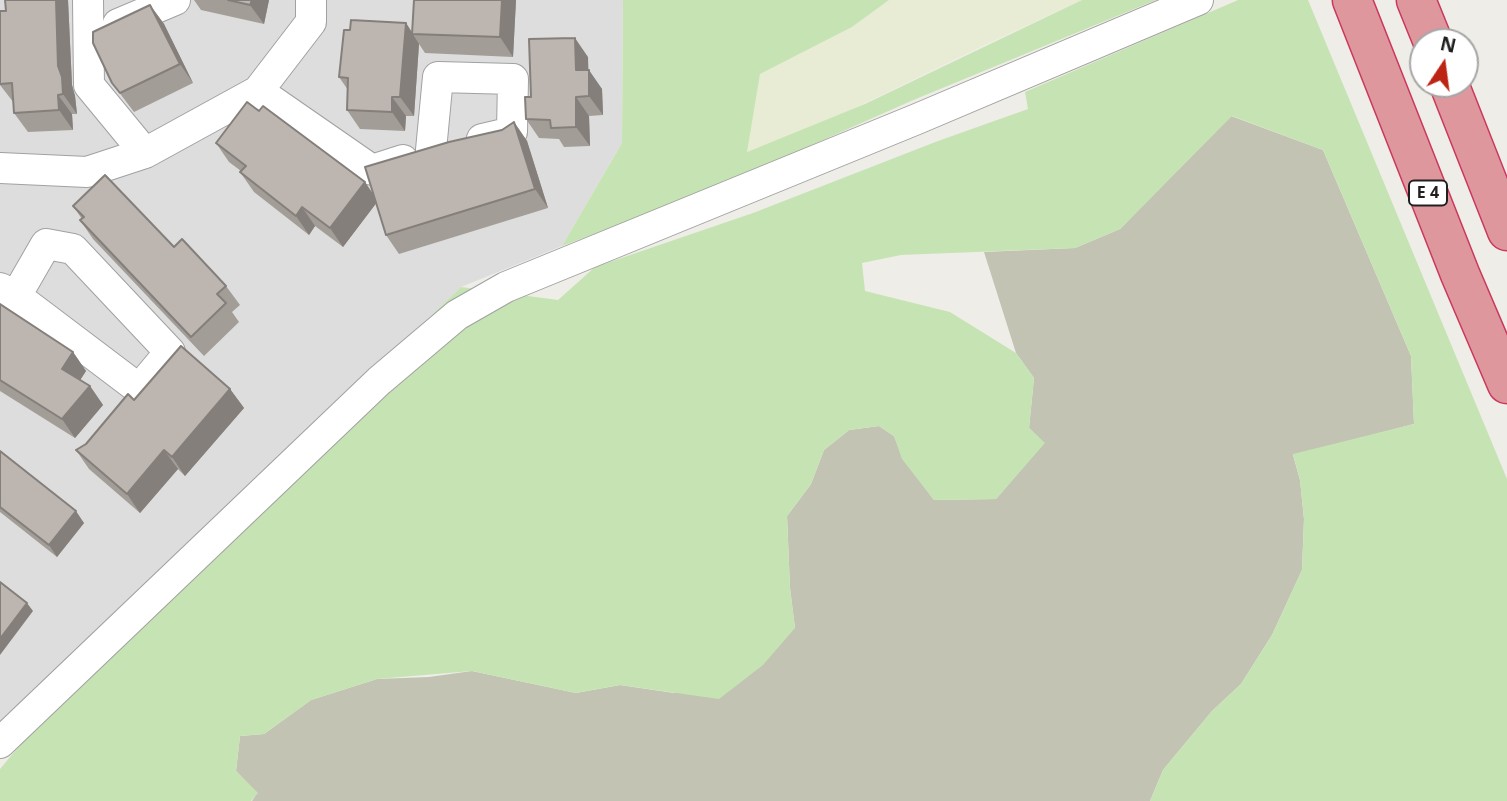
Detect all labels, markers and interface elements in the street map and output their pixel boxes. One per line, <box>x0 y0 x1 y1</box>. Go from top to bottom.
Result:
north arrow <box>1409 28 1479 98</box>
text: N <box>1438 30 1459 59</box>
road number: E 4 <box>1409 181 1447 206</box>

